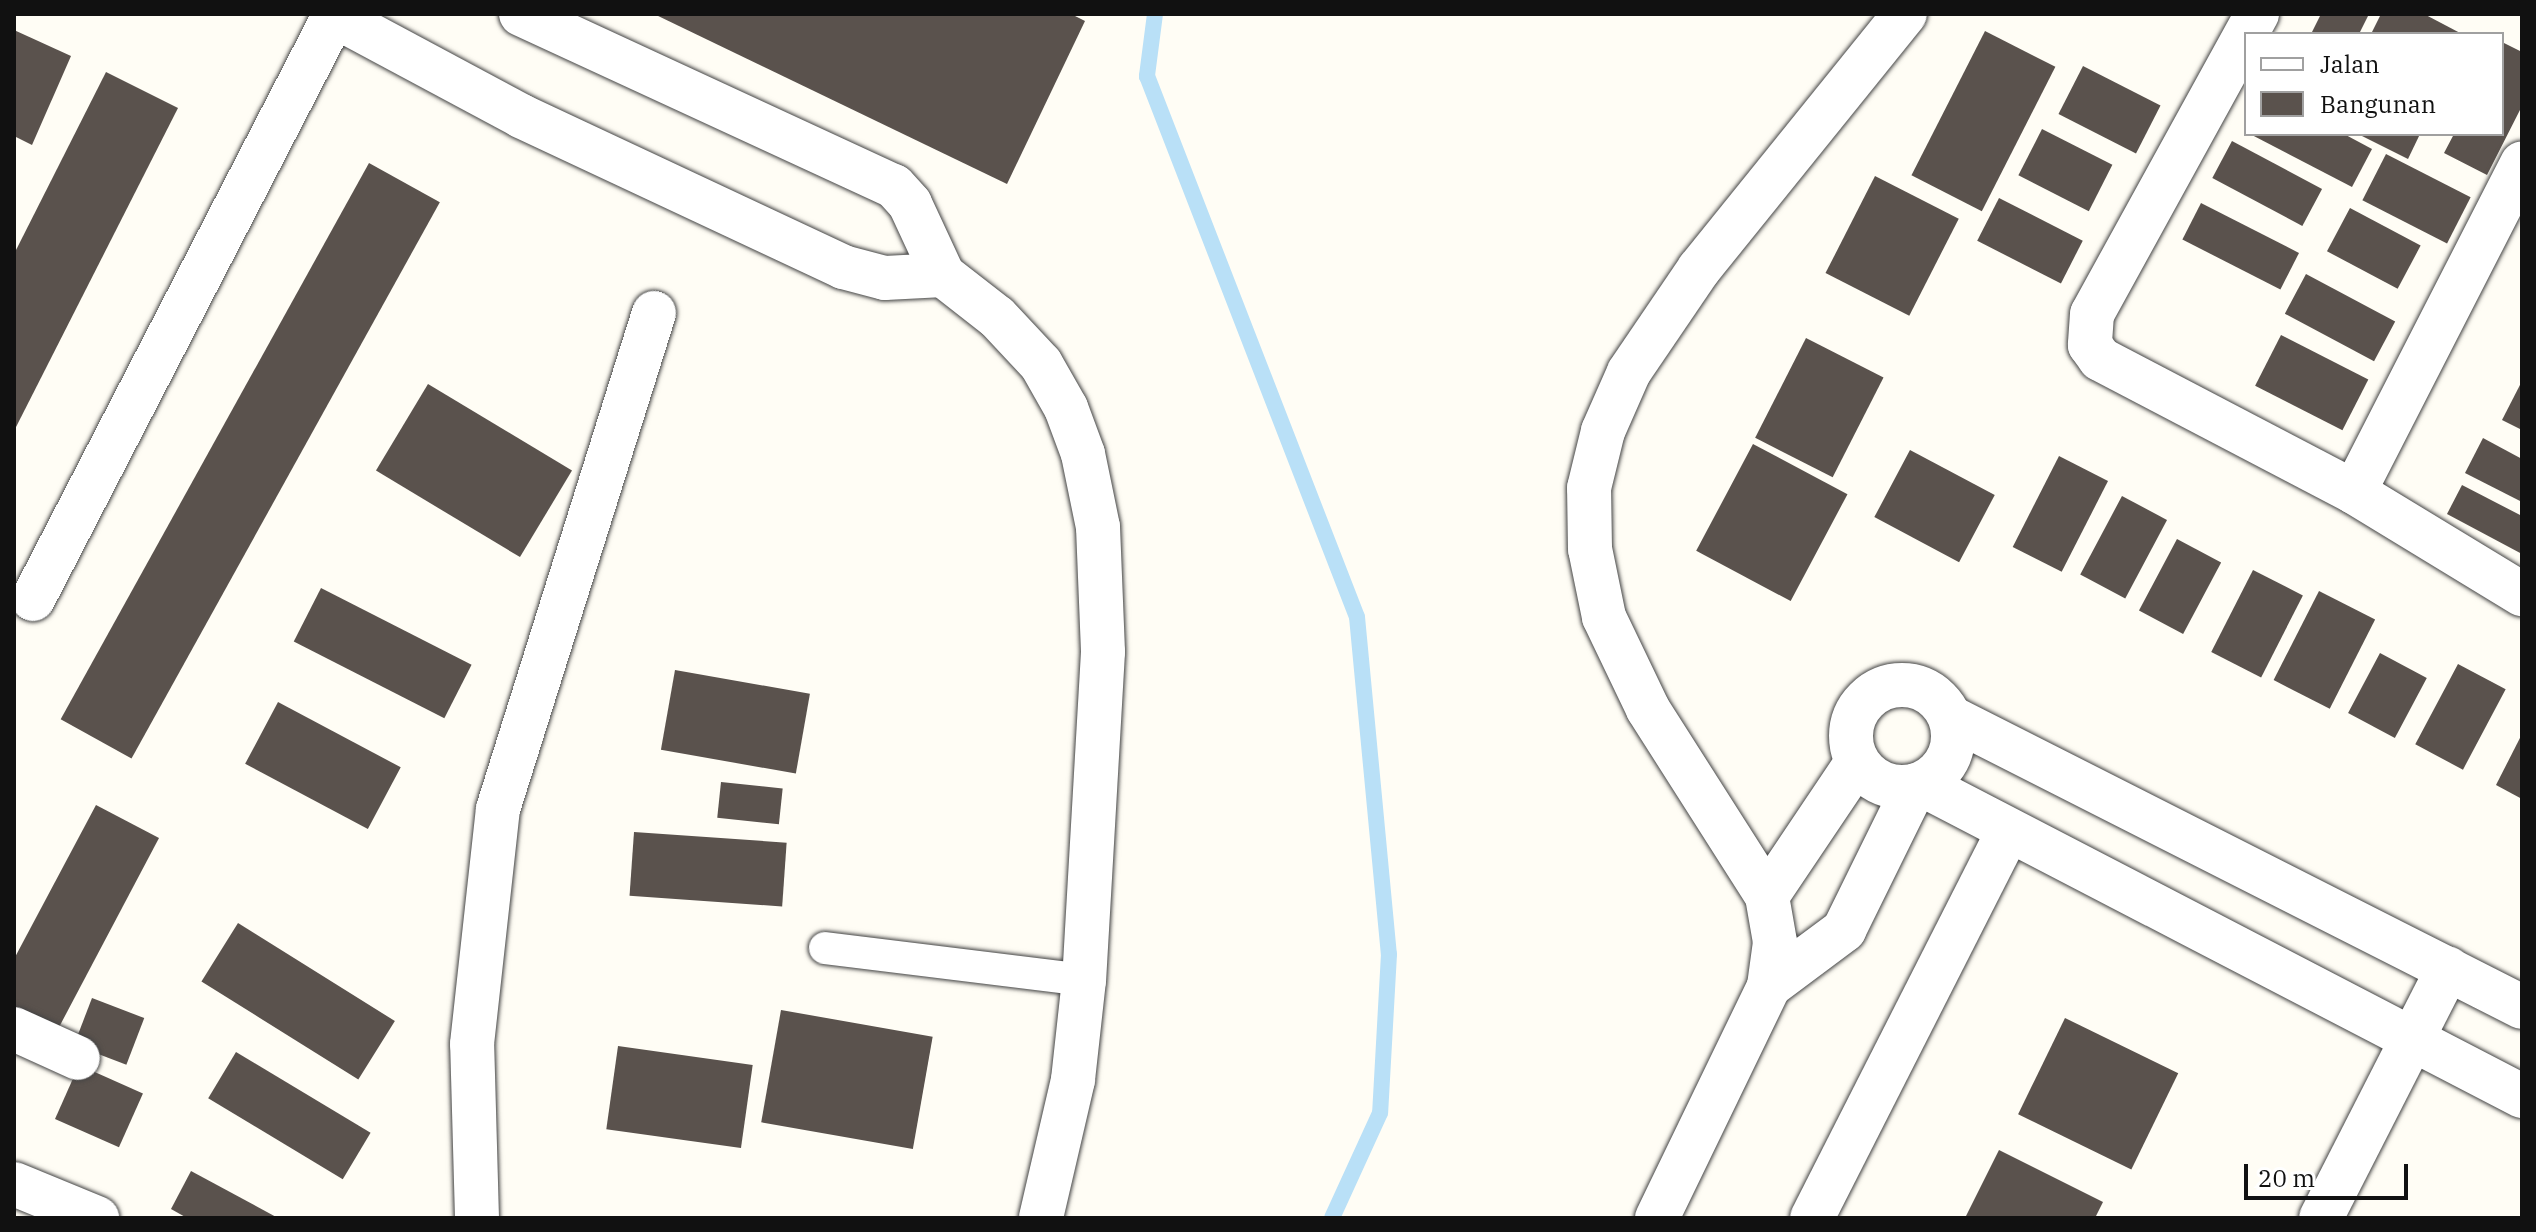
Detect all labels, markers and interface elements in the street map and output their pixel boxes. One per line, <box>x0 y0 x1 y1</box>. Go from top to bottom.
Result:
legend <box>2244 32 2504 136</box>
text: Jalan <box>2320 48 2380 80</box>
text: Bangunan <box>2320 88 2436 120</box>
scale bar <box>2248 1148 2412 1198</box>
text: 20 m <box>2258 1162 2315 1194</box>

